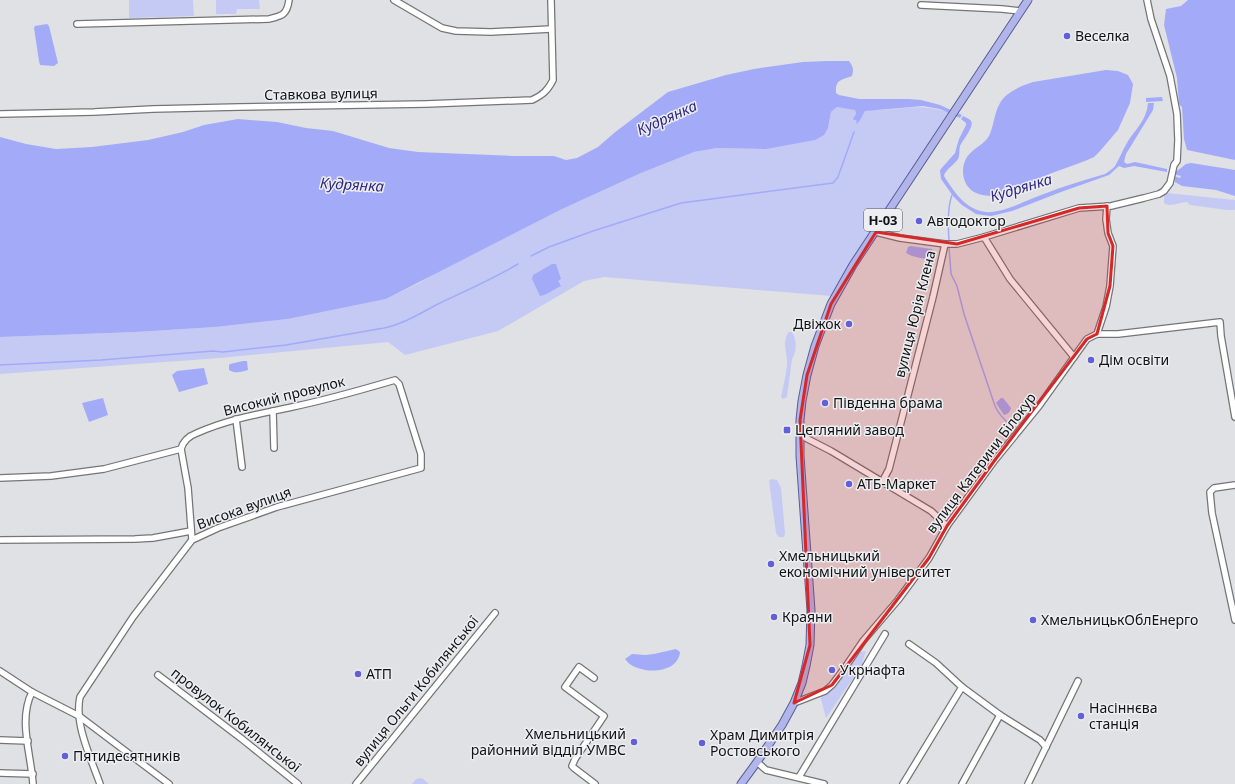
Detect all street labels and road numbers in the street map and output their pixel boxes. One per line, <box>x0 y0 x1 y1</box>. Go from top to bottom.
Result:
street label: Ставкова вулиця <box>264 83 378 104</box>
road number: Н-03 <box>864 209 902 231</box>
street label: вулиця Юрія Клена <box>890 248 939 379</box>
street label: Високий провулок <box>221 371 347 420</box>
street label: вулиця Катерини Білокур <box>921 388 1040 537</box>
street label: Висока вулиця <box>194 482 294 533</box>
street label: вулиця Ольги Кобилянської <box>349 611 483 770</box>
street label: провулок Кобилянської <box>168 663 305 776</box>

